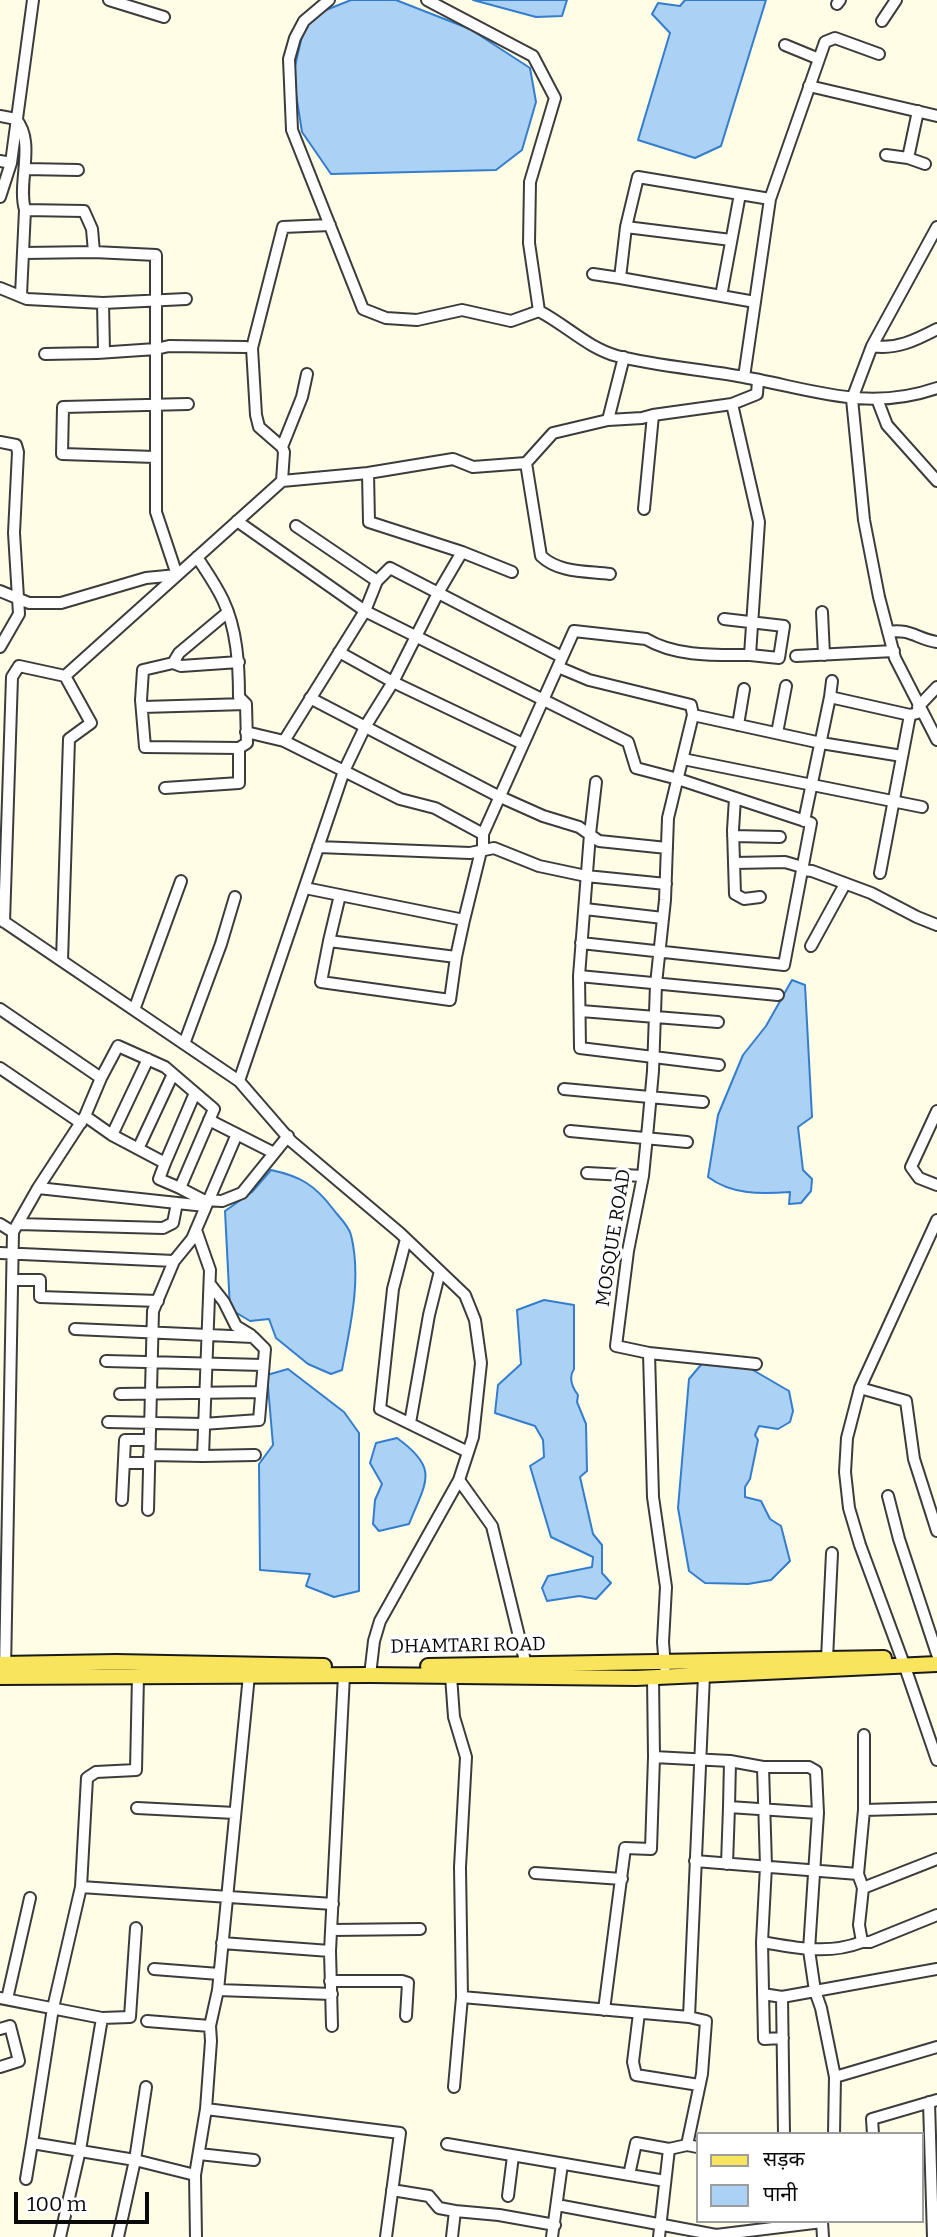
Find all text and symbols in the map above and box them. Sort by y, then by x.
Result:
street label: MOSQUE ROAD [592,1168,636,1308]
street label: DHAMTARI ROAD [390,1633,546,1659]
legend [696,2132,923,2223]
text: सड़क [763,2146,805,2172]
scale bar [18,2178,152,2222]
text: पानी [763,2181,797,2207]
text: 100 m [27,2191,87,2217]

